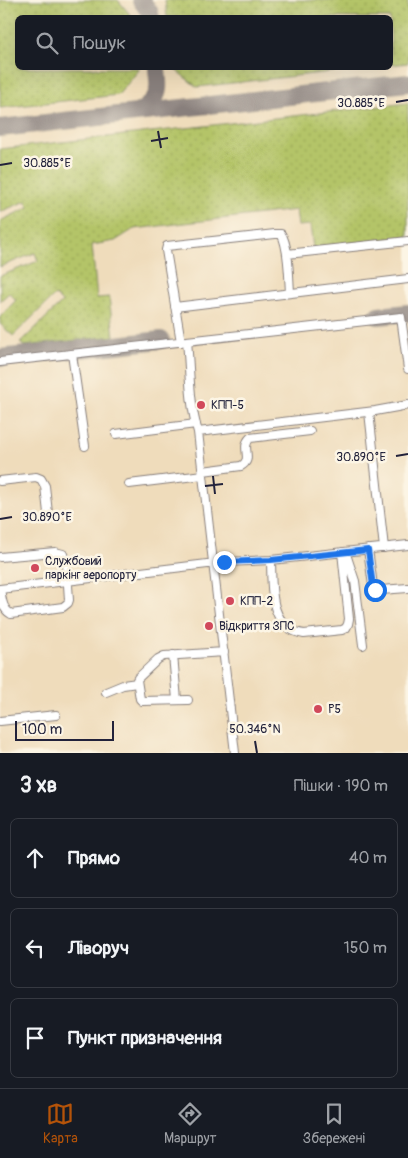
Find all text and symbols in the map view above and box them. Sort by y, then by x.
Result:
search box [15,15,393,70]
icon: search [33,29,61,57]
text: Пошук [73,31,126,55]
text: 30.885°E [337,96,385,111]
text: 30.885°E [23,156,71,171]
place label: КПП-5 [211,398,244,413]
marker: КПП-5 [195,399,207,411]
text: 30.890°E [336,450,386,465]
text: 30.890°E [22,510,72,525]
route end [213,551,236,574]
place label: Службовий паркінг аеропорту [45,554,136,583]
marker: Службовий паркінг аеропорту [29,562,41,574]
route start [364,579,387,602]
place label: КПП-2 [240,594,273,609]
marker: КПП-2 [224,595,236,607]
place label: Відкриття ЗПС [219,619,294,634]
marker: Відкриття ЗПС [203,620,215,632]
place label: P5 [328,702,341,717]
marker: P5 [312,703,324,715]
scale bar [15,718,114,741]
text: 100 m [22,721,62,738]
text: 50.346°N [229,722,281,737]
text: 3 хв [20,772,57,799]
text: Пішки · 190 m [294,776,388,796]
icon: ahead [21,844,49,872]
text: Прямо [68,846,120,870]
text: 40 m [349,848,387,868]
icon: left [21,934,49,962]
text: Ліворуч [68,936,129,960]
text: 150 m [343,938,387,958]
icon: arrive [21,1024,49,1052]
text: Пункт призначення [68,1026,222,1050]
tab: Карта [43,1100,78,1147]
tab: Маршрут [164,1100,217,1147]
tab: Збережені [303,1100,365,1147]

